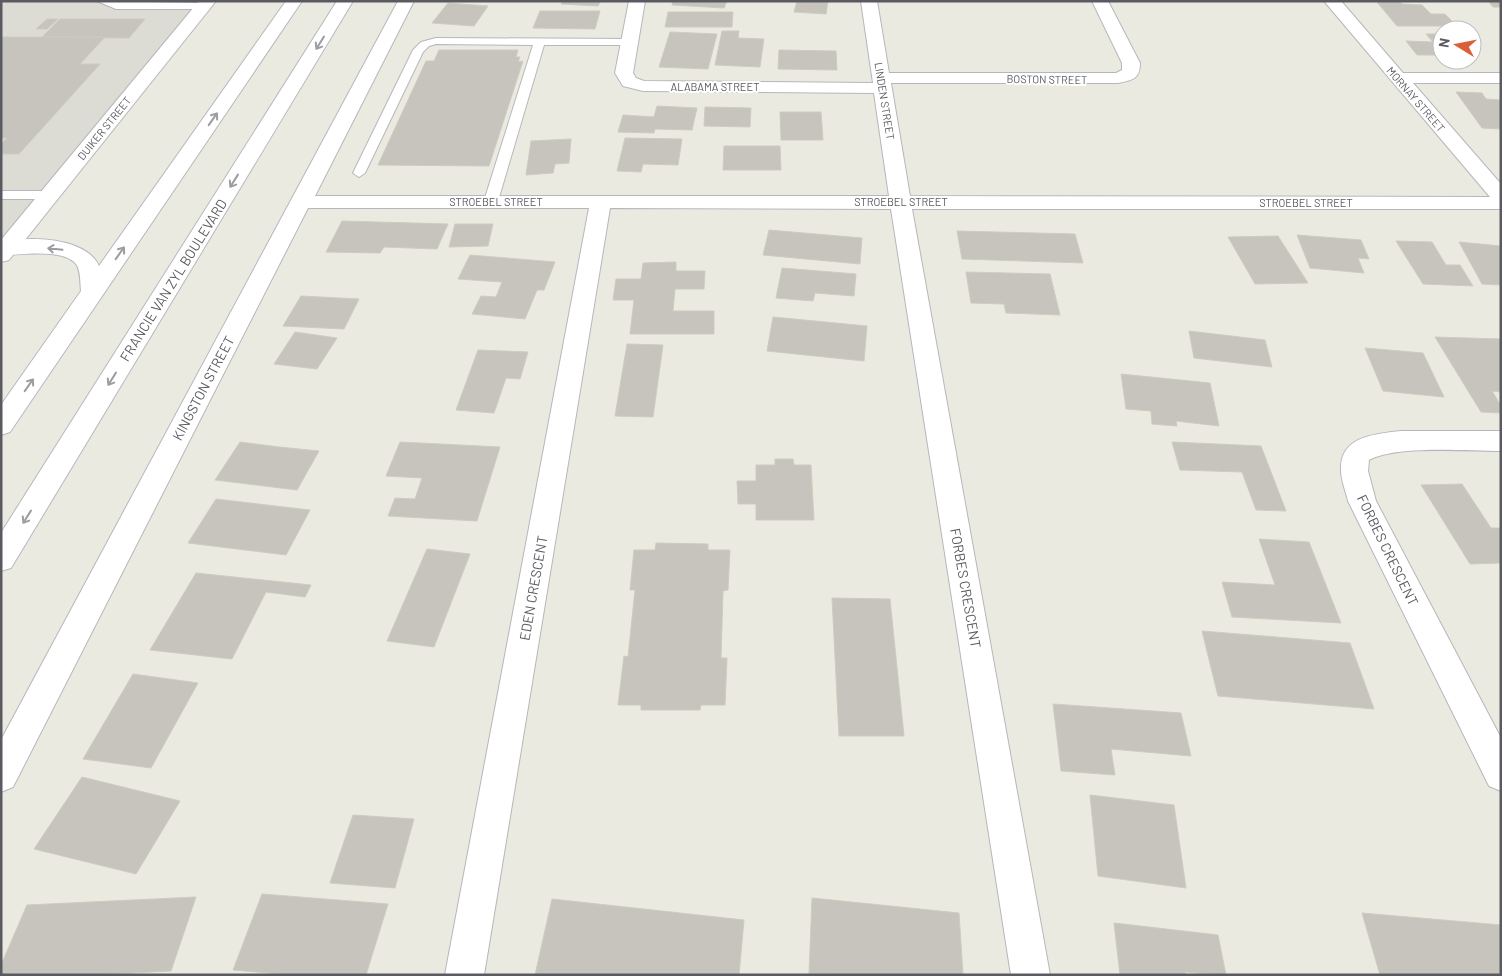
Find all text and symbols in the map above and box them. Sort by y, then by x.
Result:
north arrow [1432,20,1482,70]
one-way arrow [314,35,324,49]
text: N [1435,37,1453,49]
street label: LINDEN STREET [872,61,898,141]
street label: MORNAY STREET [1384,64,1448,134]
street label: BOSTON STREET [1006,72,1088,86]
street label: ALABAMA STREET [671,80,759,93]
street label: DUIKER STREET [74,94,134,162]
one-way arrow [208,112,218,126]
one-way arrow [229,173,239,187]
street label: STROEBEL STREET [449,195,543,208]
street label: STROEBEL STREET [854,195,948,208]
street label: FRANCIE VAN ZYL BOULEVARD [116,196,230,364]
street label: STROEBEL STREET [1259,196,1353,209]
one-way arrow [47,244,63,254]
one-way arrow [116,246,126,260]
street label: KINGSTON STREET [168,333,238,443]
one-way arrow [107,371,117,385]
one-way arrow [24,378,34,392]
street label: FORBES CRESCENT [1354,492,1422,608]
one-way arrow [22,510,32,524]
street label: FORBES CRESCENT [947,527,985,649]
street label: EDEN CRESCENT [515,534,551,642]

